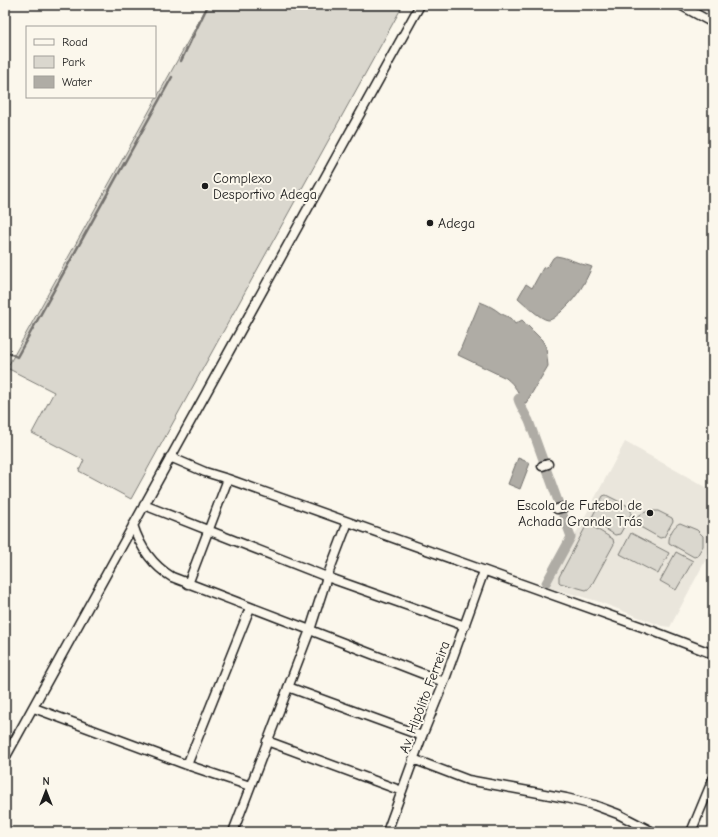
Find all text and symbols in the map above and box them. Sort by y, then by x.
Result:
legend [26,26,156,98]
text: Road [62,35,88,49]
text: Park [62,55,85,69]
text: Water [62,75,92,89]
place label: Complexo Desportivo Adega [213,170,317,203]
marker: Complexo Desportivo Adega [200,181,210,191]
place label: Adega [438,215,475,232]
marker: Adega [425,218,435,228]
place label: Escola de Futebol de Achada Grande Trás [517,497,642,530]
marker: Escola de Futebol de Achada Grande Trás [645,508,655,518]
street label: Av. Hipólito Ferreira [395,639,454,756]
north arrow [26,771,66,811]
text: N [42,775,50,788]

